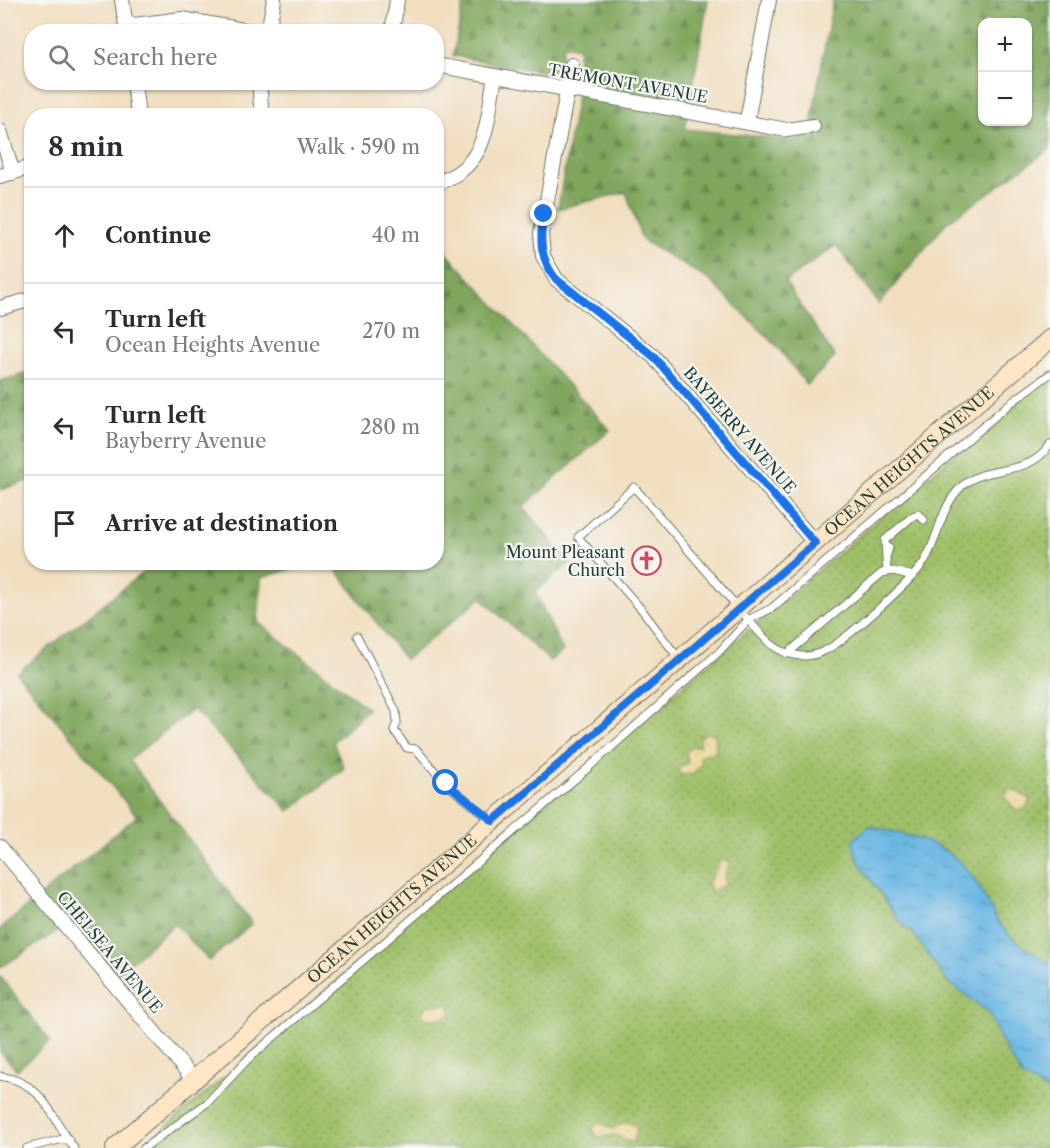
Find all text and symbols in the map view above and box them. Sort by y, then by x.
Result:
map controls [978,18,1032,126]
button: + [978,18,1032,72]
search box [24,24,444,90]
icon: search [45,41,78,74]
text: Search here [93,44,218,71]
street label: TREMONT AVENUE [547,59,709,107]
button: − [978,72,1032,126]
text: 8 min [48,131,124,163]
text: Walk · 590 m [297,135,420,159]
route end [530,200,556,226]
icon: ahead [48,219,81,252]
text: Continue [105,222,211,249]
text: 40 m [372,223,420,247]
text: Turn left [105,306,206,333]
icon: left [48,315,81,348]
text: 270 m [362,319,420,343]
text: Ocean Heights Avenue [105,333,320,357]
street label: BAYBERRY AVENUE [679,362,801,498]
street label: OCEAN HEIGHTS AVENUE [820,382,998,540]
text: Turn left [105,402,206,429]
icon: left [48,411,81,444]
text: 280 m [360,415,420,439]
text: Bayberry Avenue [105,429,266,453]
icon: arrive [48,507,81,540]
text: Arrive at destination [105,510,338,537]
place label: Mount Pleasant Church [506,542,625,580]
church icon: Mount Pleasant Church [630,545,662,577]
route start [432,769,458,795]
street label: OCEAN HEIGHTS AVENUE [303,830,481,987]
street label: CHELSEA AVENUE [53,887,167,1017]

